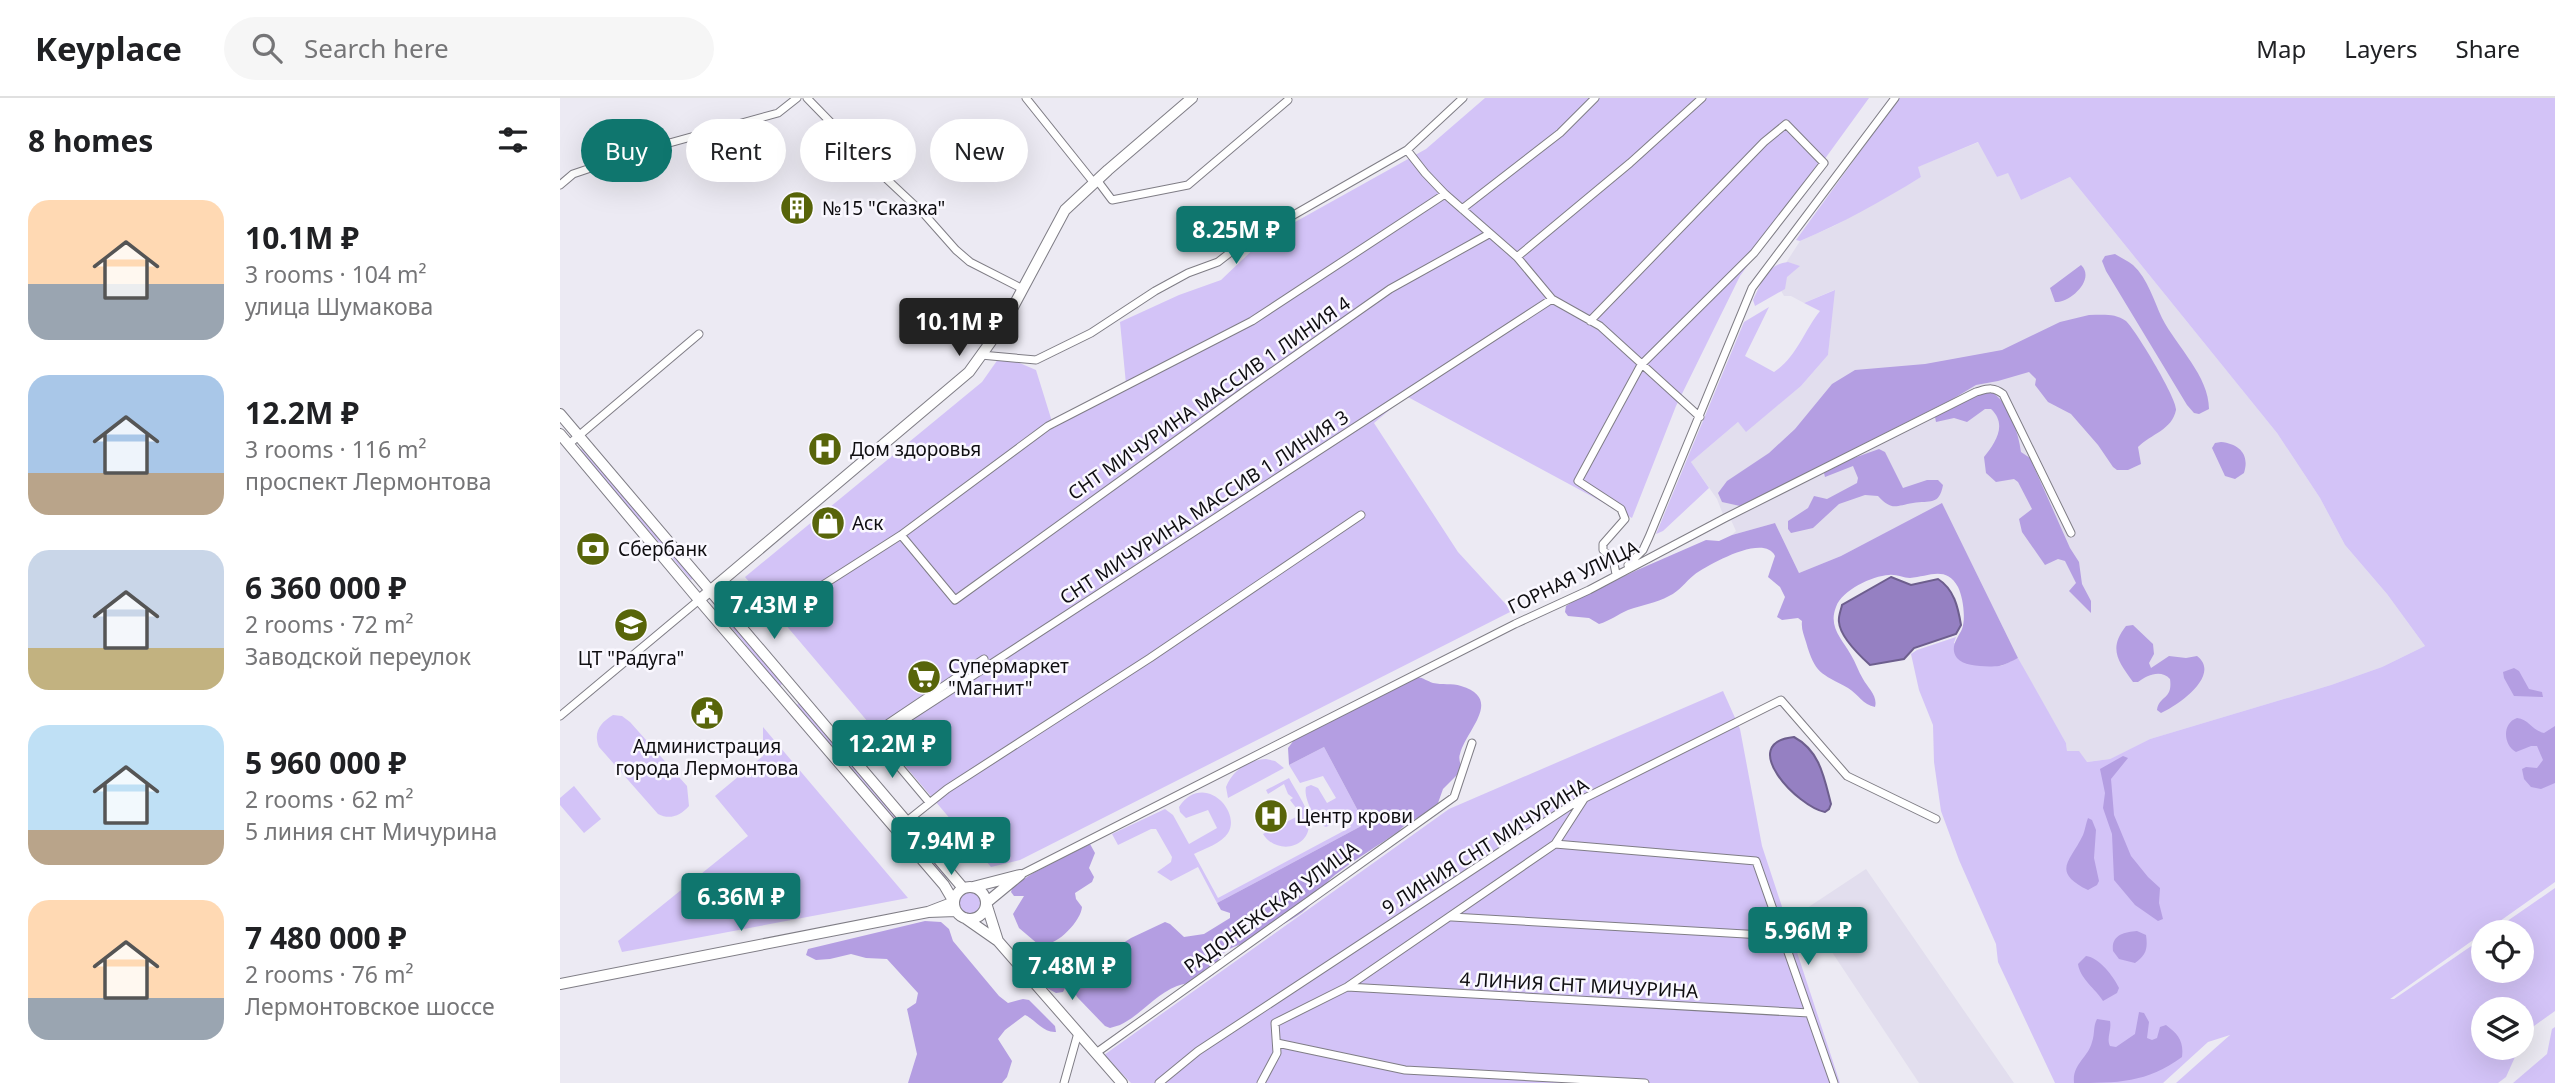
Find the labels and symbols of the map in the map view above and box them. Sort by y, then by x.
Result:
building icon: №15 "Сказка" [778,189,816,227]
place label: №15 "Сказка" [822,195,945,221]
pin: 8.25M ₽ [1171,206,1301,266]
street label: СНТ МИЧУРИНА МАССИВ 1 ЛИНИЯ 4 [1063,290,1356,506]
pin: 10.1M ₽ [894,299,1024,358]
street label: СНТ МИЧУРИНА МАССИВ 1 ЛИНИЯ 3 [1055,404,1353,610]
hospital icon: Дом здоровья [806,430,844,468]
place label: Дом здоровья [850,436,981,462]
shop icon: Аск [809,504,847,542]
place label: Аск [852,510,883,536]
bank icon: Сбербанк [574,530,612,568]
street label: ГОРНАЯ УЛИЦА [1503,534,1643,620]
place label: Сбербанк [618,536,707,562]
pin: 7.43M ₽ [709,582,839,641]
school or university icon: ЦТ "Радуга" [612,606,650,644]
place label: ЦТ "Радуга" [578,645,684,671]
place label: Супермаркет "Магнит" [948,653,1069,701]
supermarket icon: Супермаркет "Магнит" [905,658,943,696]
public building icon: Администрация города Лермонтова [688,694,726,732]
pin: 12.2M ₽ [827,720,957,780]
place label: Администрация города Лермонтова [615,733,799,781]
street label: 9 ЛИНИЯ СНТ МИЧУРИНА [1377,771,1594,920]
hospital icon: Центр крови [1252,797,1290,835]
place label: Центр крови [1296,803,1413,829]
pin: 7.94M ₽ [886,818,1016,877]
street label: РАДОНЕЖСКАЯ УЛИЦА [1179,834,1364,979]
pin: 6.36M ₽ [676,874,806,933]
pin: 5.96M ₽ [1743,908,1873,967]
pin: 7.48M ₽ [1007,942,1137,1002]
street label: 4 ЛИНИЯ СНТ МИЧУРИНА [1459,966,1700,1004]

